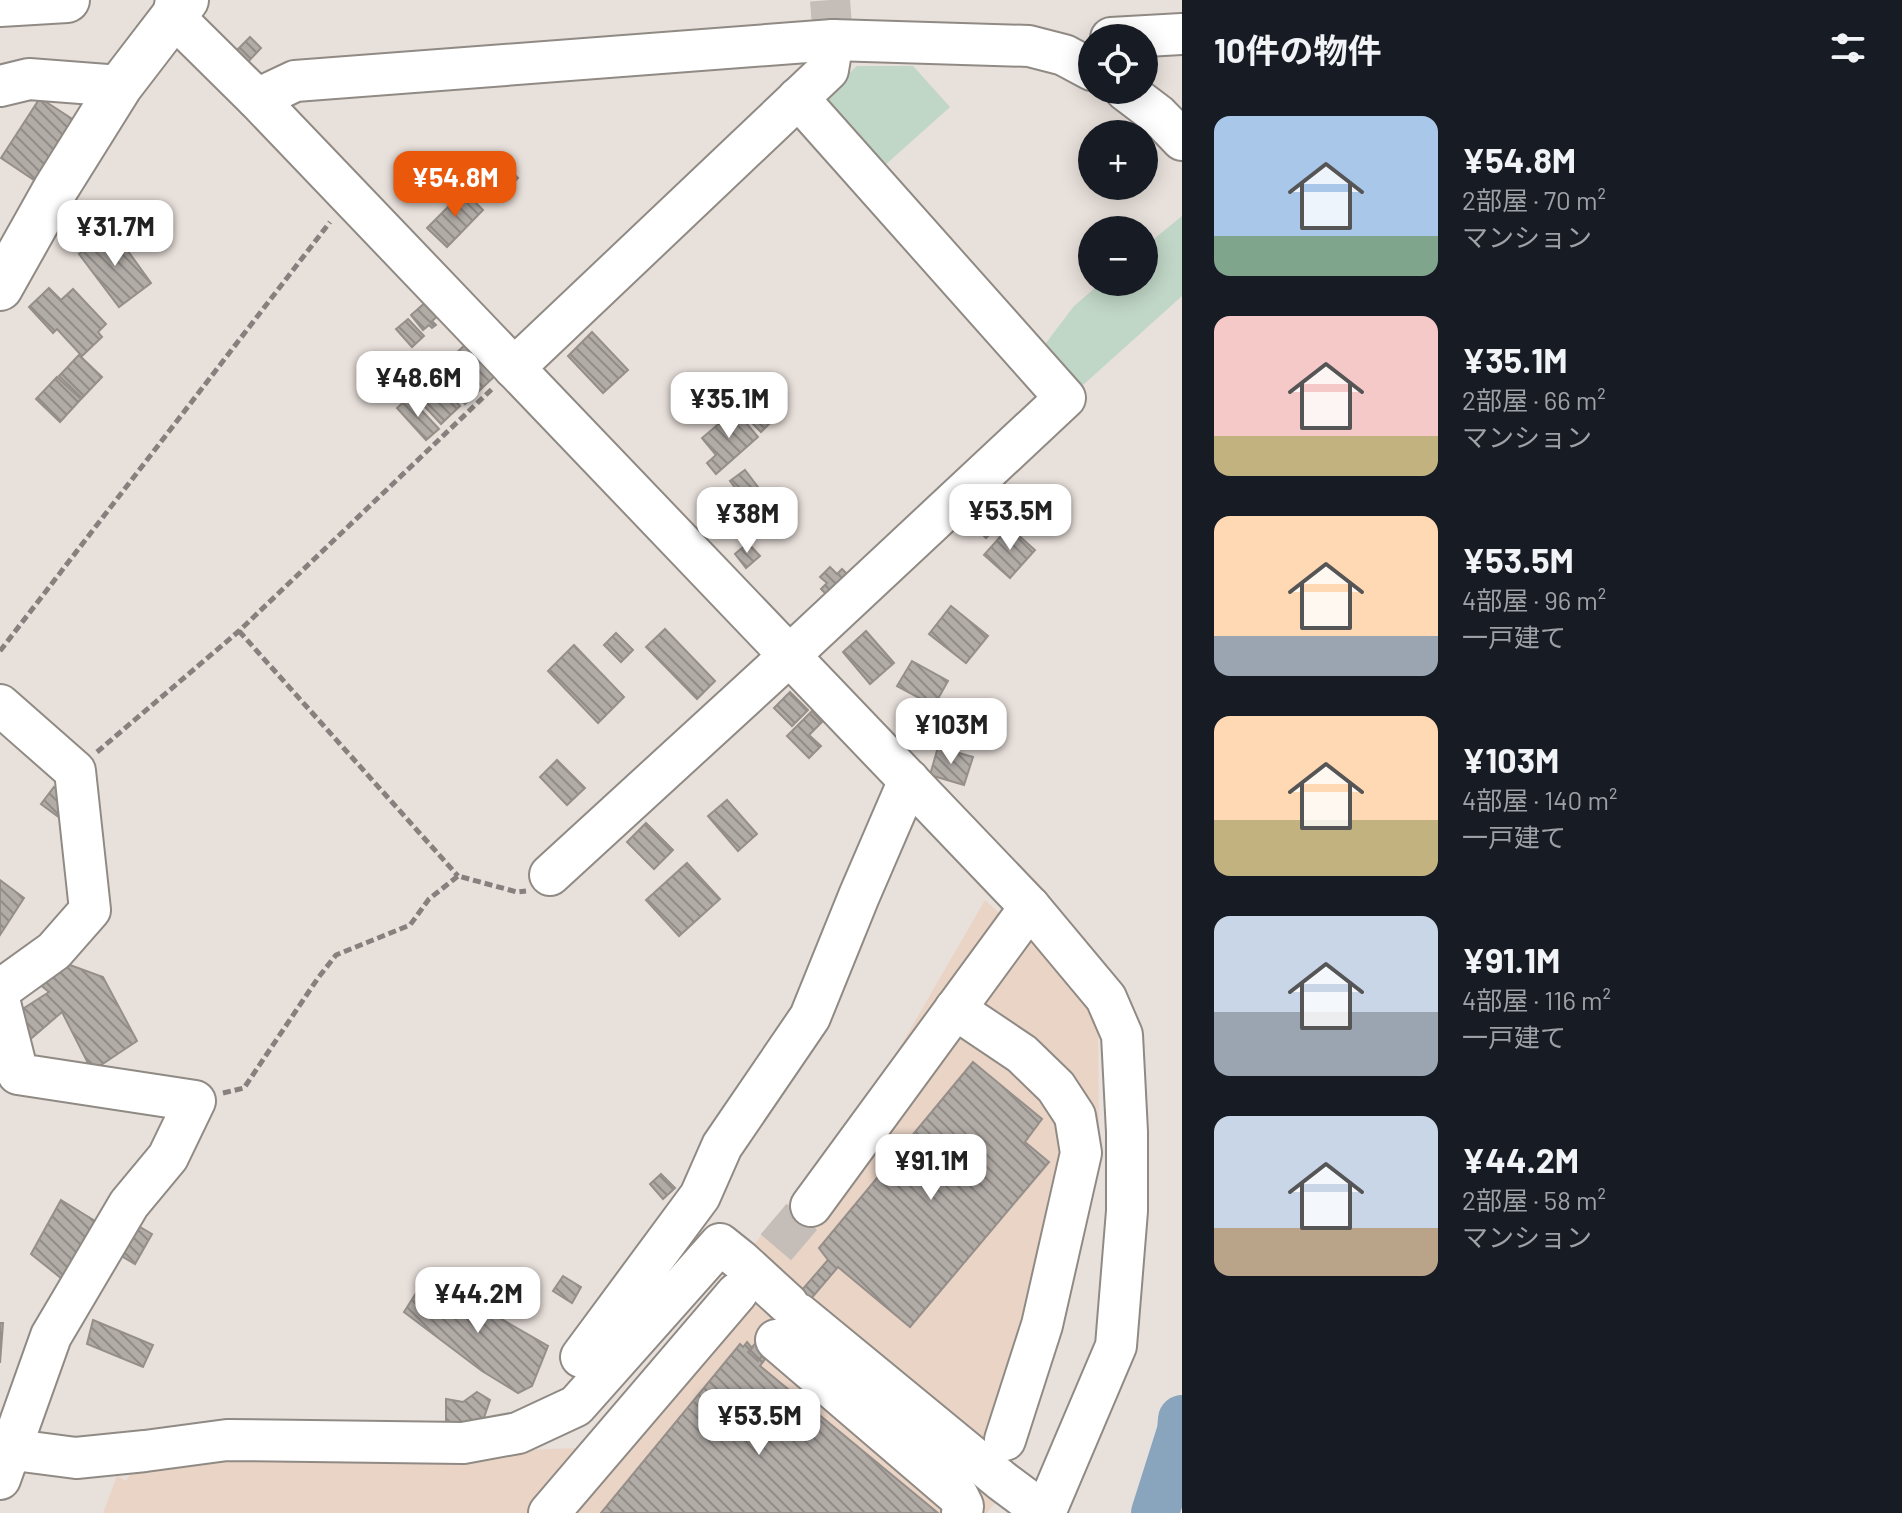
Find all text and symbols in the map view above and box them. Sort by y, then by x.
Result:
map controls [1078,24,1158,296]
button: locate [1078,24,1158,104]
icon: filters [1826,26,1870,70]
text: 10件の物件 [1214,29,1381,70]
button: + [1078,120,1158,200]
text: ¥54.8M [1462,139,1576,180]
icon: home [1278,148,1374,244]
pin: ¥54.8M [390,151,520,219]
text: ¥54.8M [411,161,499,192]
text: 2部屋 · 70 m² [1462,184,1606,215]
pin: ¥31.7M [50,200,180,268]
text: ¥31.7M [75,210,155,241]
button: − [1078,216,1158,296]
text: マンション [1462,221,1592,252]
text: ¥35.1M [1462,339,1568,380]
icon: home [1278,348,1374,444]
pin: ¥48.6M [353,351,483,419]
text: ¥48.6M [374,361,462,392]
pin: ¥35.1M [664,372,794,440]
text: ¥35.1M [689,382,769,413]
text: 2部屋 · 66 m² [1462,384,1606,415]
text: マンション [1462,421,1592,452]
pin: ¥53.5M [945,484,1075,552]
pin: ¥38M [700,487,794,555]
text: ¥53.5M [967,494,1053,525]
text: ¥38M [715,497,779,528]
text: ¥53.5M [1462,539,1574,580]
icon: home [1278,548,1374,644]
text: 4部屋 · 96 m² [1462,584,1606,615]
text: 一戸建て [1462,621,1566,652]
pin: ¥103M [895,698,1007,766]
text: ¥103M [914,708,988,739]
text: ¥103M [1462,739,1559,780]
icon: home [1278,748,1374,844]
text: 4部屋 · 140 m² [1462,784,1617,815]
text: 一戸建て [1462,821,1566,852]
text: ¥91.1M [1462,939,1560,980]
icon: home [1278,948,1374,1044]
text: 4部屋 · 116 m² [1462,984,1611,1015]
text: 一戸建て [1462,1021,1566,1052]
pin: ¥91.1M [866,1134,996,1202]
text: ¥44.2M [1462,1139,1579,1180]
text: ¥91.1M [893,1144,969,1175]
icon: home [1278,1148,1374,1244]
text: 2部屋 · 58 m² [1462,1184,1606,1215]
text: マンション [1462,1221,1592,1252]
pin: ¥44.2M [413,1267,543,1335]
text: ¥44.2M [433,1277,523,1308]
pin: ¥53.5M [694,1389,824,1457]
text: ¥53.5M [716,1399,802,1430]

